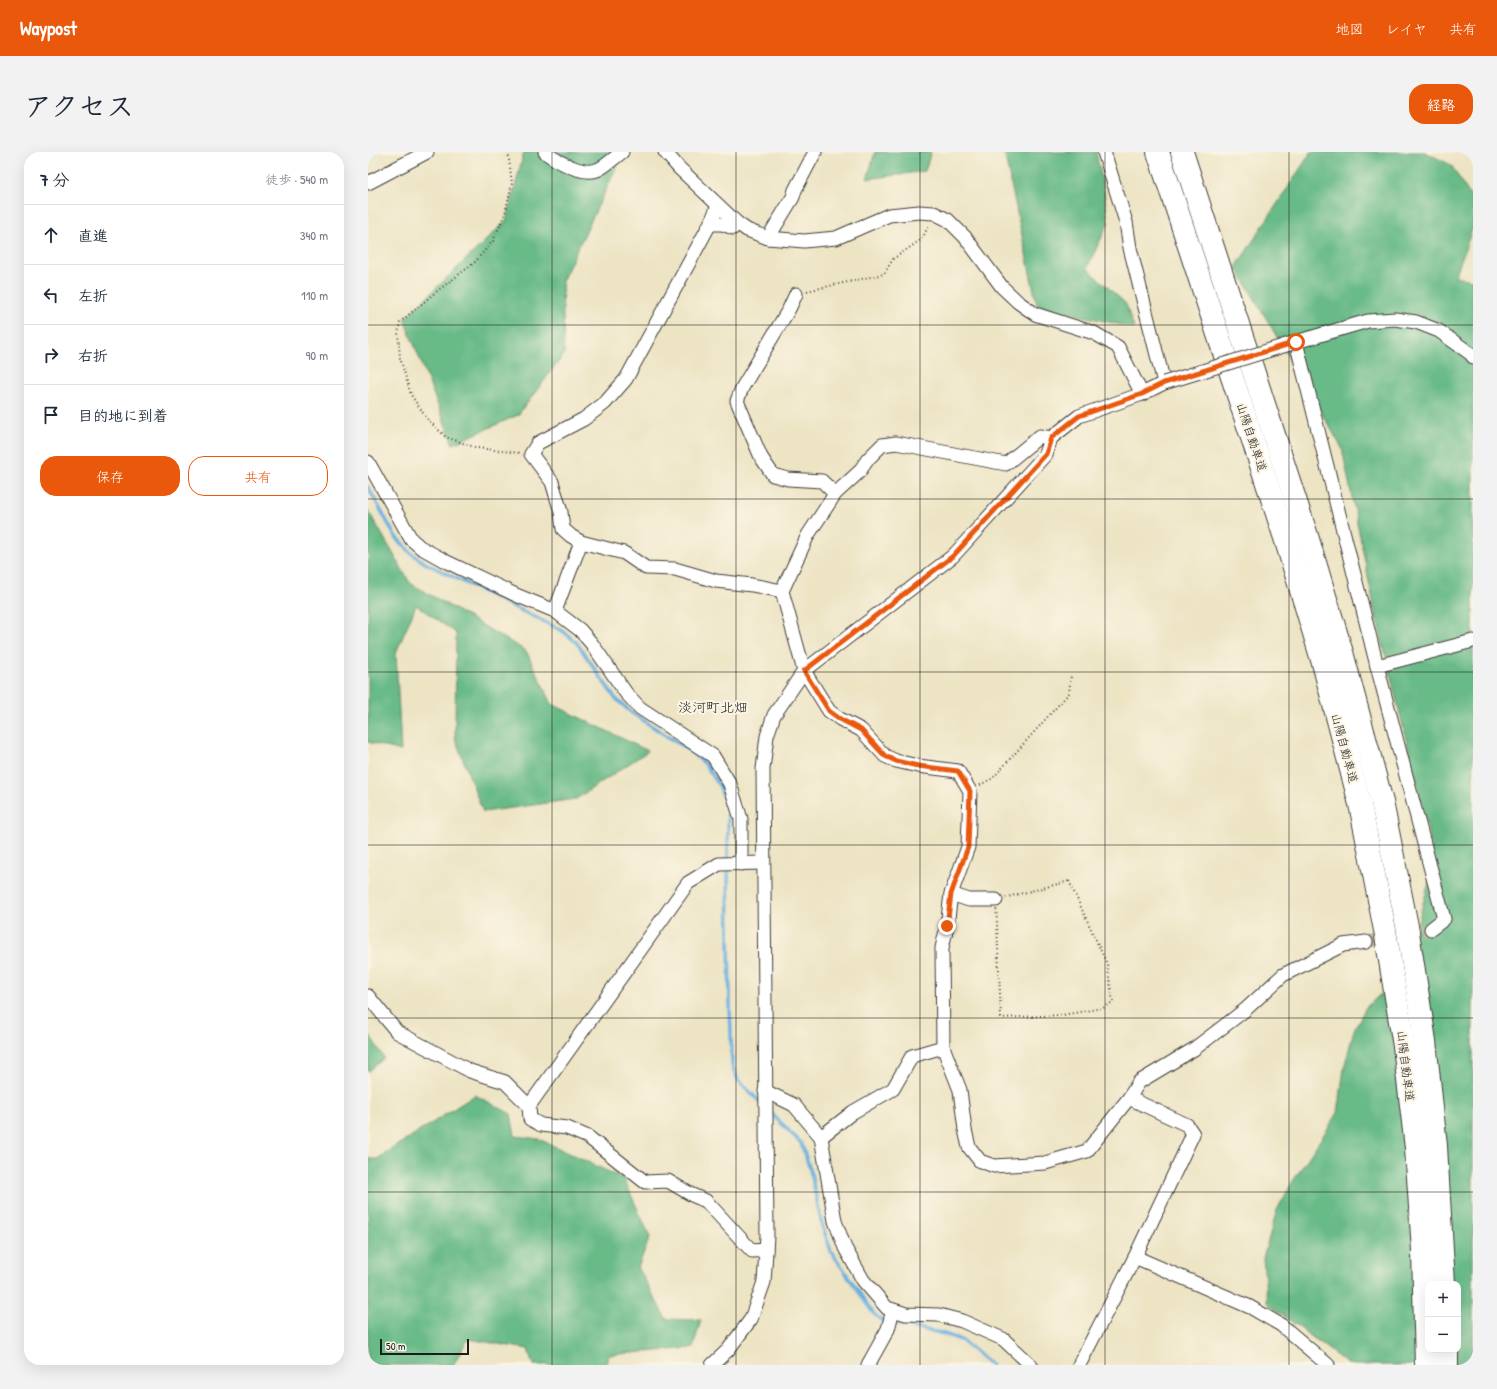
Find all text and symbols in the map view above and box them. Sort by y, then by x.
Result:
text: Waypost [20,15,77,41]
text: 地図 [1336,19,1364,38]
text: レイヤ [1386,19,1427,38]
text: 共有 [1449,19,1477,38]
button: 経路 [1409,84,1473,124]
text: アクセス [24,87,134,125]
text: 7 分 [40,168,69,191]
text: 徒歩 · 540 m [265,170,328,188]
icon: ahead [40,224,62,246]
text: 直進 [78,225,108,246]
text: 340 m [300,226,328,244]
icon: left [40,284,62,306]
text: 左折 [78,285,108,306]
text: 110 m [301,286,328,304]
route start [1287,333,1305,351]
icon: right [40,344,62,366]
text: 右折 [78,345,108,366]
text: 90 m [306,346,328,364]
street label: 山陽自動車道 [1233,400,1271,474]
icon: arrive [40,404,62,426]
text: 目的地に到着 [78,405,168,426]
button: 保存 [40,456,180,496]
button: 共有 [188,456,328,496]
district label: 淡河町北畑 [678,697,748,716]
street label: 山陽自動車道 [1327,711,1363,785]
route end [938,917,956,935]
street label: 山陽自動車道 [1393,1029,1419,1103]
map controls [1425,1281,1461,1353]
button: + [1425,1281,1461,1317]
button: − [1425,1317,1461,1353]
scale bar [380,1337,469,1356]
text: 50 m [386,1339,406,1353]

